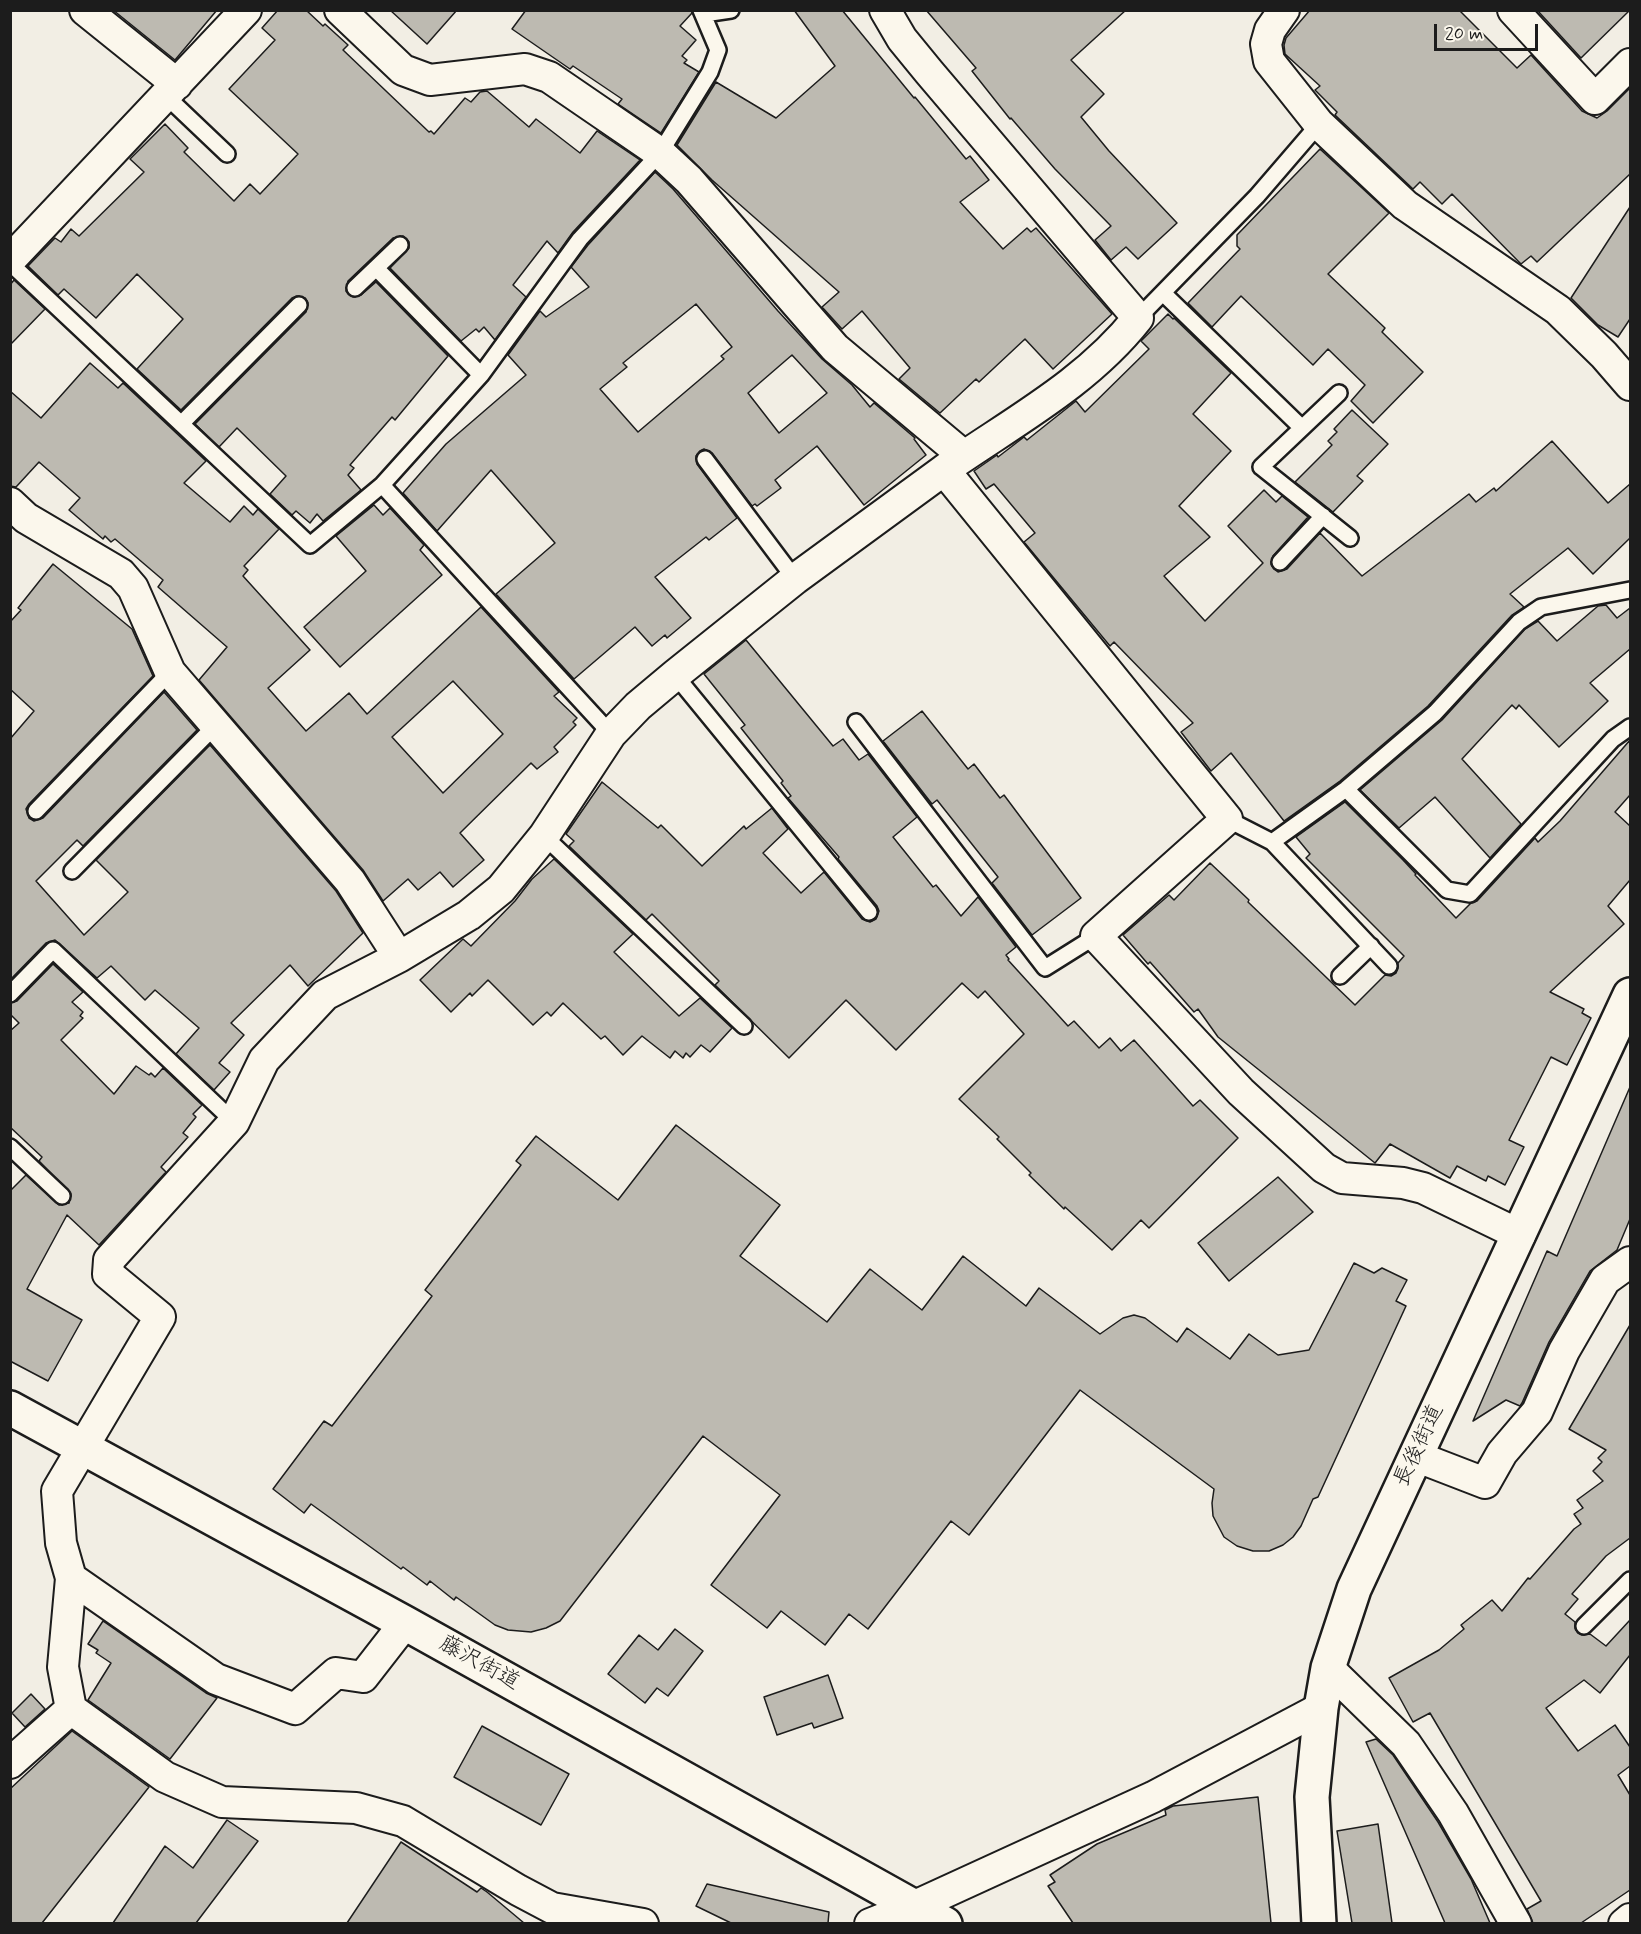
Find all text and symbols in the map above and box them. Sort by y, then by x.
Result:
scale bar [1437,12,1540,50]
text: 20 m [1445,22,1483,46]
street label: 長後街道 [1389,1401,1451,1491]
street label: 藤沢街道 [434,1631,524,1697]

